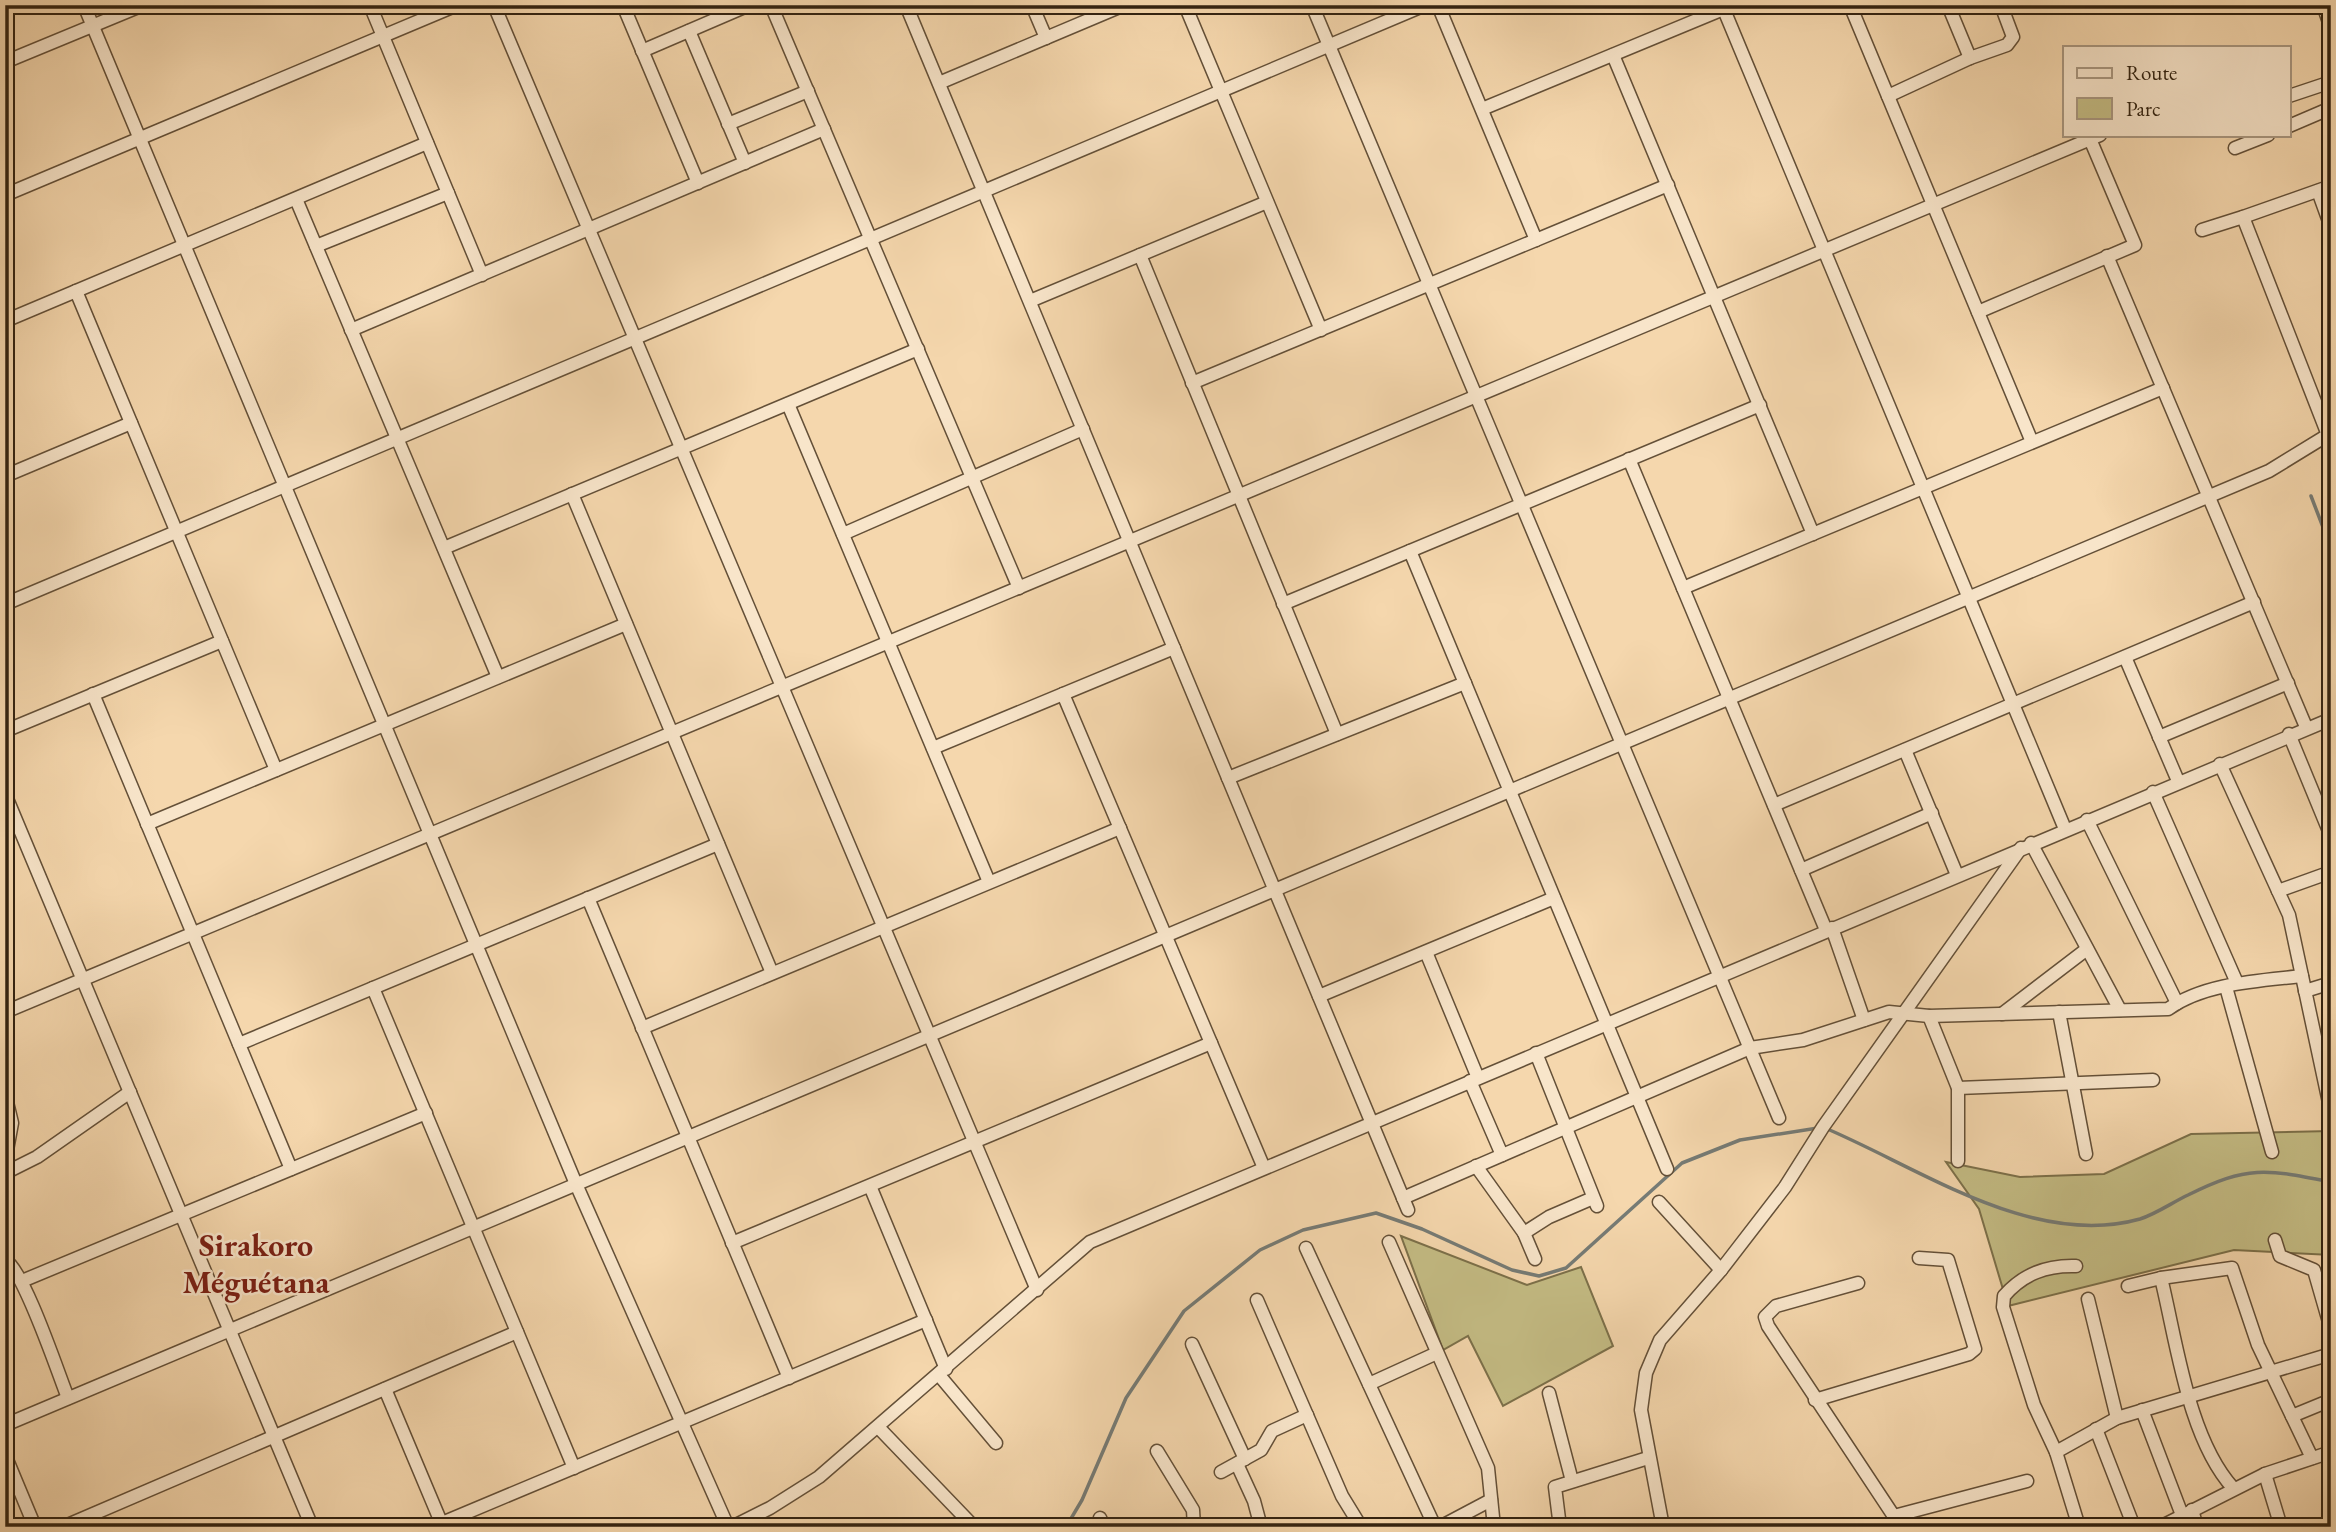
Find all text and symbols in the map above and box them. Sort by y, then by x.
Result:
legend [2063,46,2290,136]
text: Route [2126,59,2177,86]
text: Parc [2126,95,2160,122]
district label: Sirakoro Méguétana [182,1224,331,1303]

